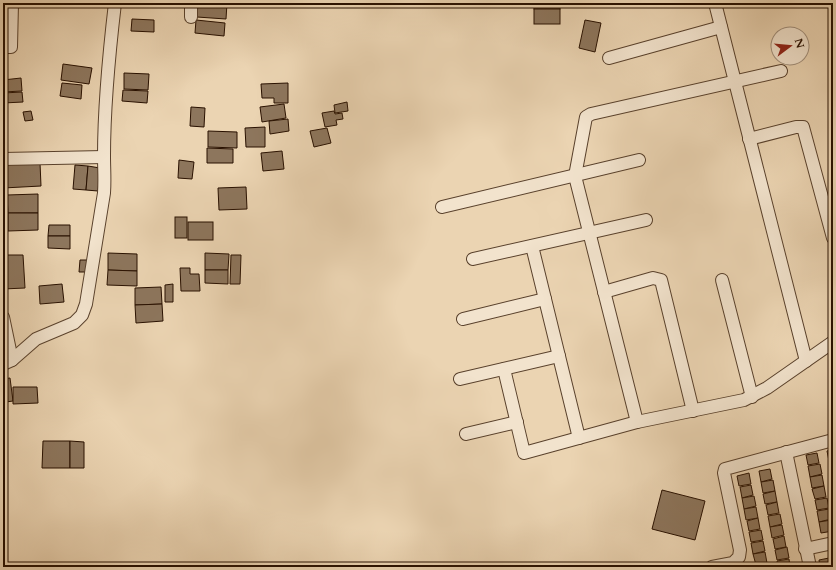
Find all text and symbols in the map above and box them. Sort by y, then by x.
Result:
north arrow [770,26,810,66]
text: N [791,37,808,50]

